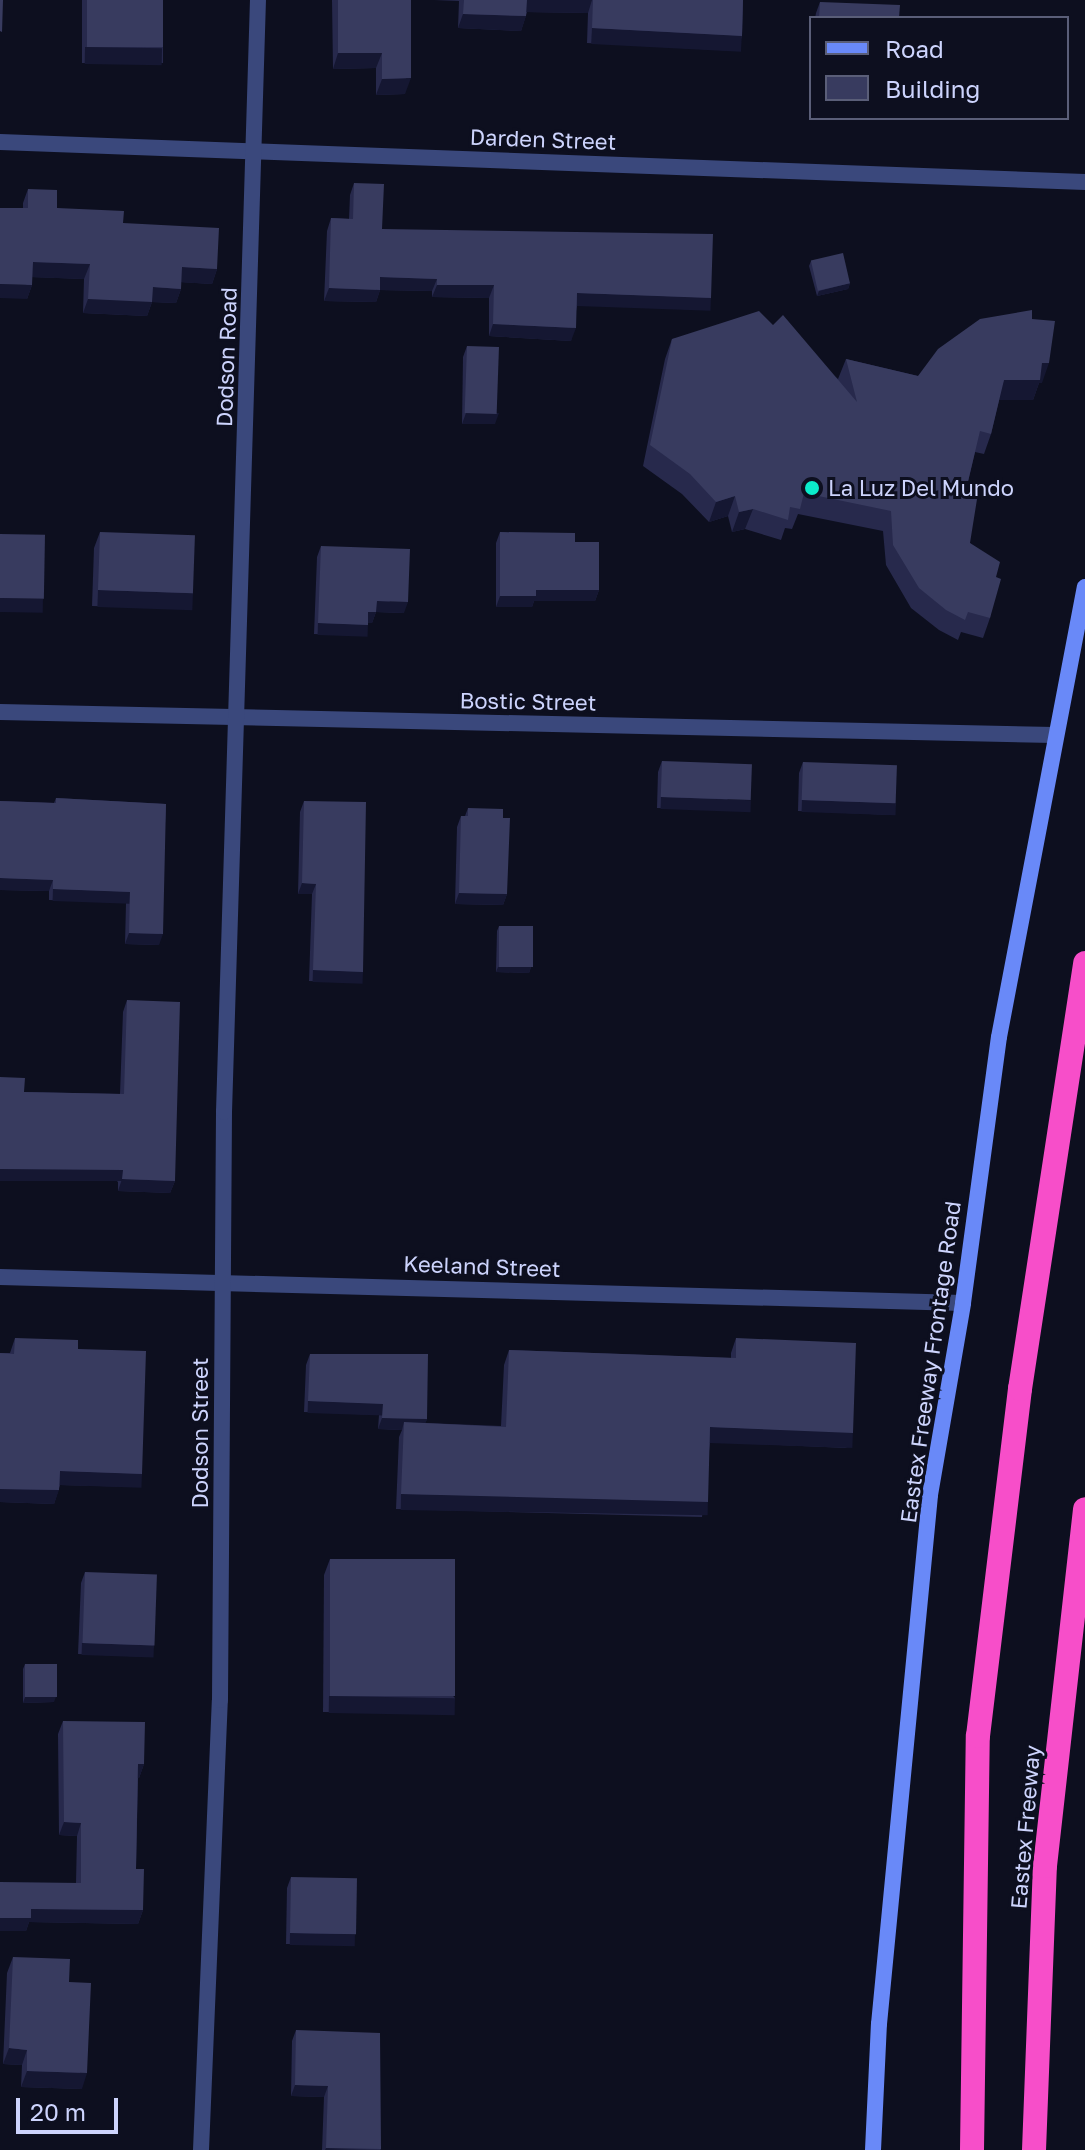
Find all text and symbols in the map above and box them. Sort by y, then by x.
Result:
legend [809,16,1069,120]
text: Road [885,34,944,63]
text: Building [885,74,980,103]
street label: Darden Street [469,123,617,155]
street label: Dodson Road [210,287,242,427]
place label: La Luz Del Mundo [828,475,1014,501]
marker: La Luz Del Mundo [803,479,821,497]
street label: Bostic Street [459,687,597,715]
street label: Eastex Freeway Frontage Road [894,1199,966,1525]
street label: Keeland Street [403,1250,561,1282]
street label: Dodson Street [187,1357,213,1509]
street label: Eastex Freeway [1005,1744,1045,1910]
scale bar [20,2082,122,2132]
text: 20 m [30,2097,86,2126]

